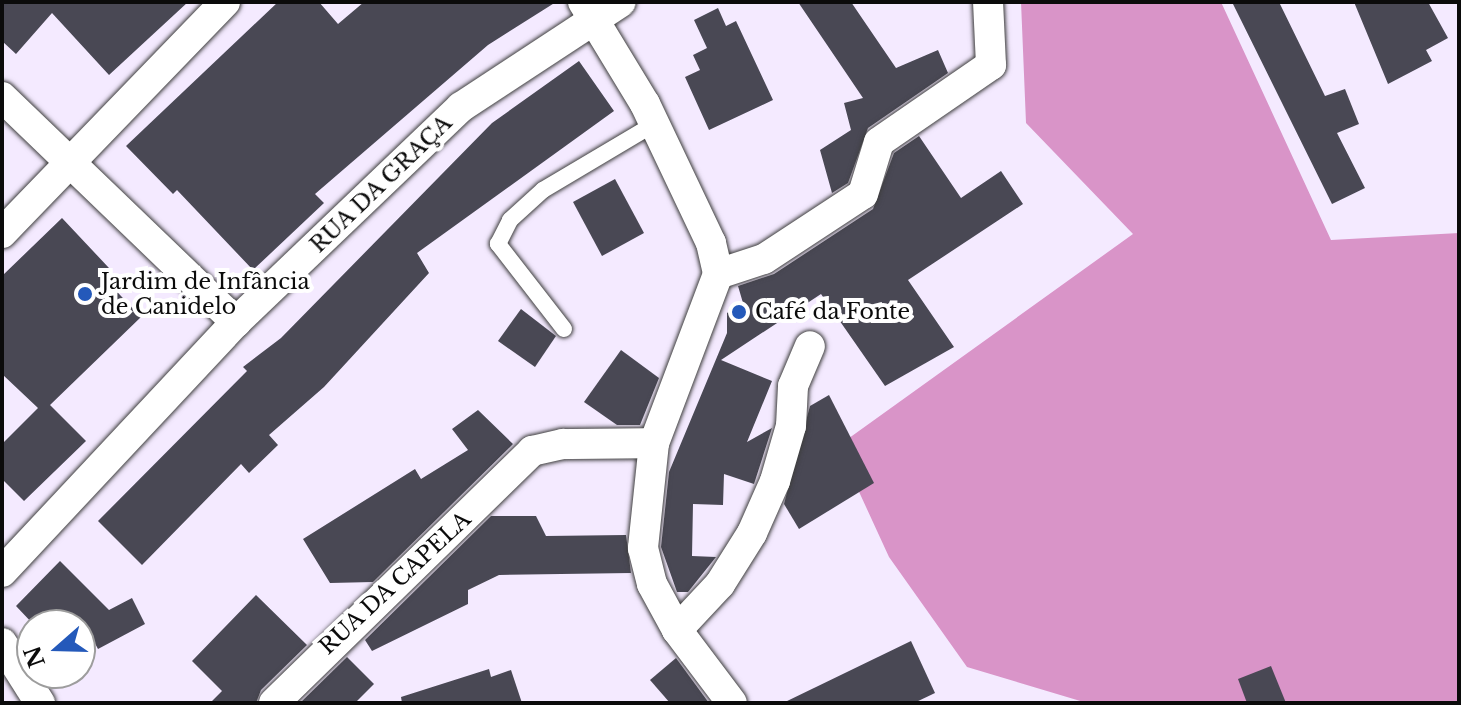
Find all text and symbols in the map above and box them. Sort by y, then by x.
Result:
street label: RUA DA GRAÇA [304,109,458,259]
place label: Jardim de Infância de Canidelo [101,268,310,320]
marker: Jardim de Infância de Canidelo [76,285,94,303]
place label: Café da Fonte [755,299,910,325]
marker: Café da Fonte [730,303,748,321]
street label: RUA DA CAPELA [313,505,477,661]
north arrow [16,609,96,689]
text: N [19,642,51,671]

